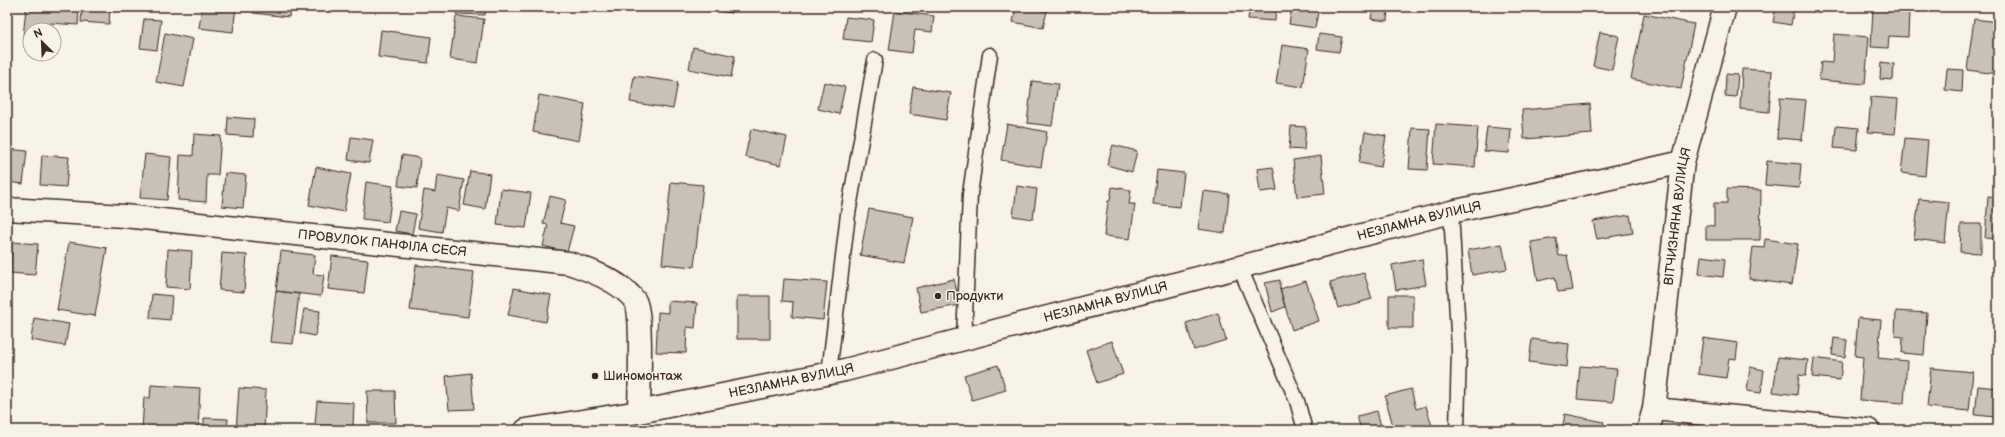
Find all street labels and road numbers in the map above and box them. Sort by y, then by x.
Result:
street label: ВІТЧИЗНЯНА ВУЛИЦЯ [1661,145,1695,286]
street label: НЕЗЛАМНА ВУЛИЦЯ [1355,198,1483,244]
street label: ПРОВУЛОК ПАНФІЛА СЕСЯ [297,226,467,260]
street label: НЕЗЛАМНА ВУЛИЦЯ [1042,278,1169,326]
street label: НЕЗЛАМНА ВУЛИЦЯ [727,360,856,402]

